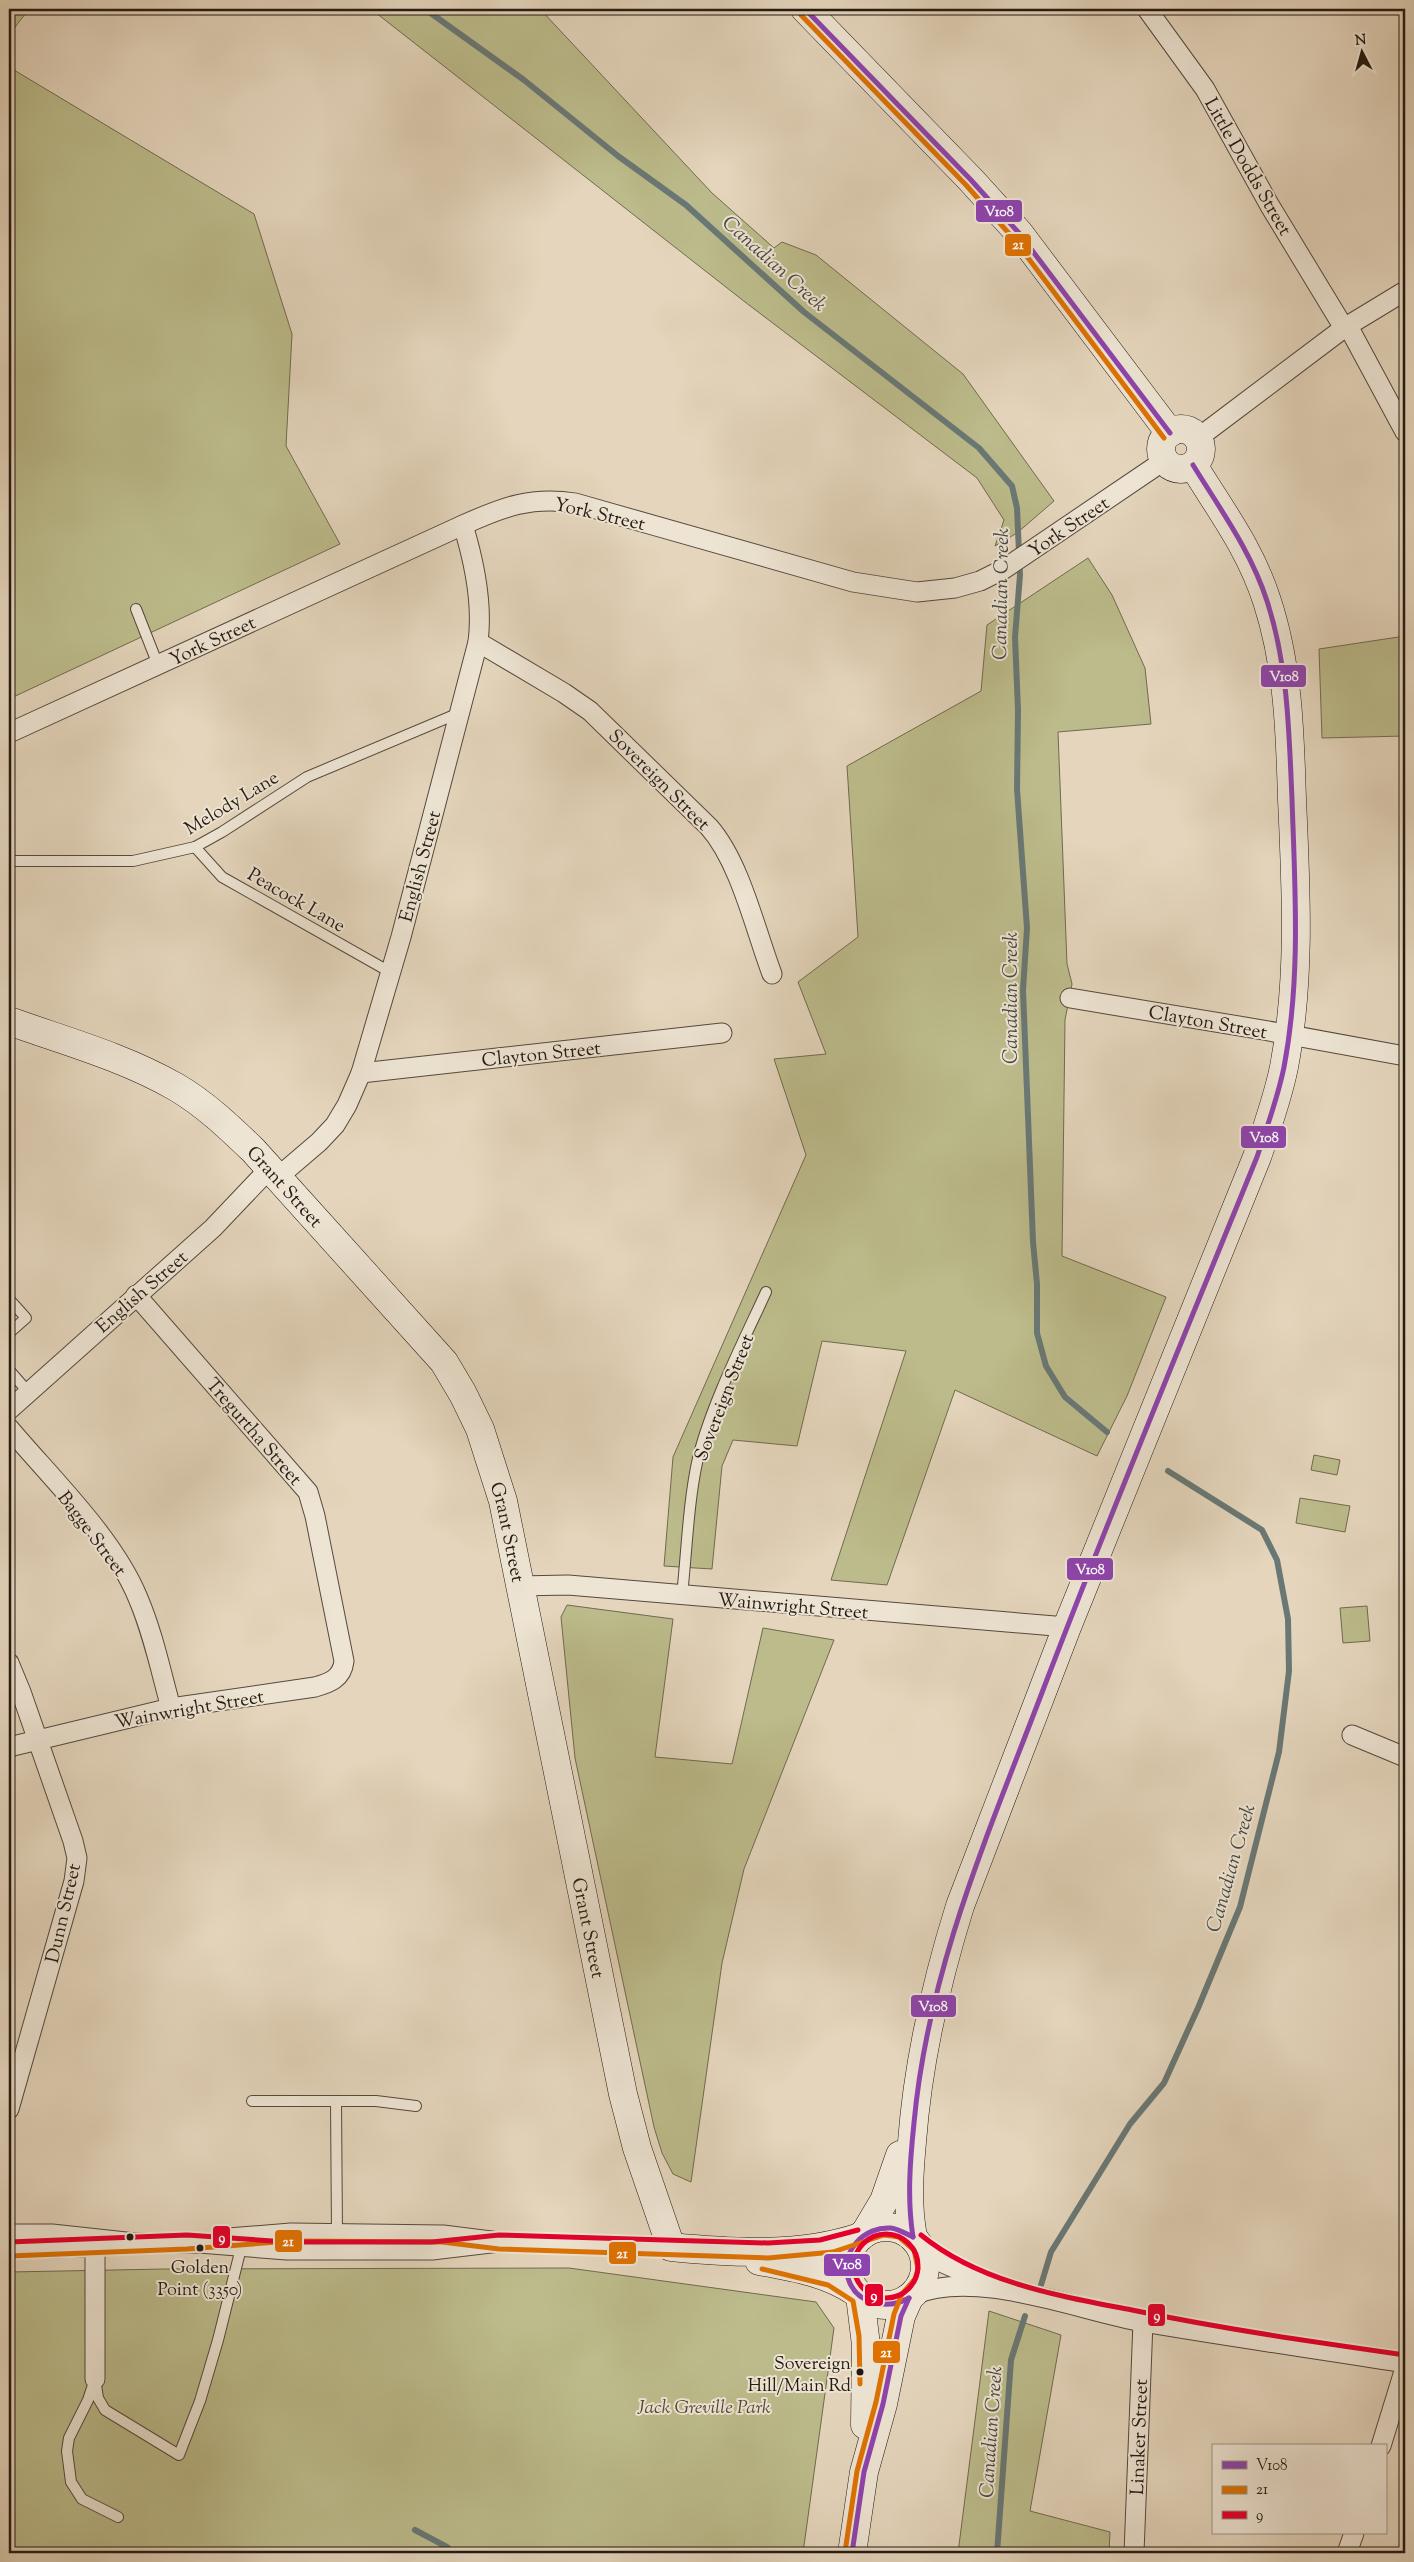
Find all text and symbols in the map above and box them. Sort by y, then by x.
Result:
north arrow [1336,28,1386,78]
text: N [1354,31,1367,52]
street label: Little Dodds Street [1196,93,1298,242]
line badge: V108 [975,199,1023,223]
text: V108 [984,203,1014,223]
water label: Canadian Creek [715,210,832,320]
line badge: 21 [1004,233,1032,257]
text: 21 [1012,236,1024,256]
street label: York Street [1023,491,1116,565]
street label: York Street [551,492,648,539]
water label: Canadian Creek [987,528,1018,660]
street label: York Street [165,610,261,674]
line badge: V108 [1260,664,1307,688]
text: V108 [1269,668,1299,688]
street label: Sovereign Street [601,724,716,838]
street label: Melody Lane [180,765,285,843]
street label: English Street [394,808,449,925]
street label: Peacock Lane [242,862,350,940]
water label: Canadian Creek [998,932,1027,1064]
street label: Clayton Street [1146,1000,1269,1047]
street label: Clayton Street [480,1036,603,1075]
line badge: V108 [1240,1125,1287,1149]
text: V108 [1249,1129,1279,1149]
street label: Grant Street [239,1141,328,1235]
street label: English Street [91,1245,195,1341]
street label: Sovereign Street [689,1330,762,1465]
street label: Tregurtha Street [199,1373,308,1493]
street label: Grant Street [482,1479,530,1585]
street label: Bagge Street [50,1486,132,1583]
line badge: V108 [1066,1557,1114,1581]
text: V108 [1075,1561,1105,1581]
street label: Wainwright Street [716,1587,870,1628]
street label: Wainwright Street [113,1684,267,1737]
water label: Canadian Creek [1200,1801,1265,1936]
street label: Dunn Street [40,1861,89,1966]
street label: Grant Street [564,1875,610,1981]
line badge: V108 [910,1994,957,2018]
text: V108 [918,1998,948,2018]
line badge: 9 [212,2225,231,2249]
text: 9 [219,2229,226,2249]
line badge: 21 [274,2229,303,2253]
unlabelled marker [125,2232,135,2242]
text: 21 [282,2233,294,2253]
line badge: 21 [608,2241,637,2265]
marker: Golden Point (3350) [195,2243,205,2253]
text: 21 [616,2245,628,2265]
line badge: V108 [823,2253,871,2277]
place label: Golden Point (3350) [158,2256,242,2304]
text: V108 [832,2256,862,2276]
line badge: 9 [864,2283,884,2307]
text: 9 [871,2287,878,2307]
line badge: 9 [1147,2303,1166,2327]
text: 9 [1154,2307,1161,2327]
line badge: 21 [872,2340,901,2364]
text: 21 [880,2344,892,2364]
place label: Sovereign Hill/Main Rd [748,2352,851,2400]
water label: Canadian Creek [973,2365,1012,2499]
marker: Sovereign Hill/Main Rd [855,2367,865,2377]
street label: Linaker Street [1125,2378,1156,2495]
park label: Jack Greville Park [636,2395,771,2422]
legend [1212,2444,1386,2534]
text: V108 [1256,2456,1288,2477]
text: 21 [1256,2480,1268,2501]
text: 9 [1256,2506,1263,2527]

